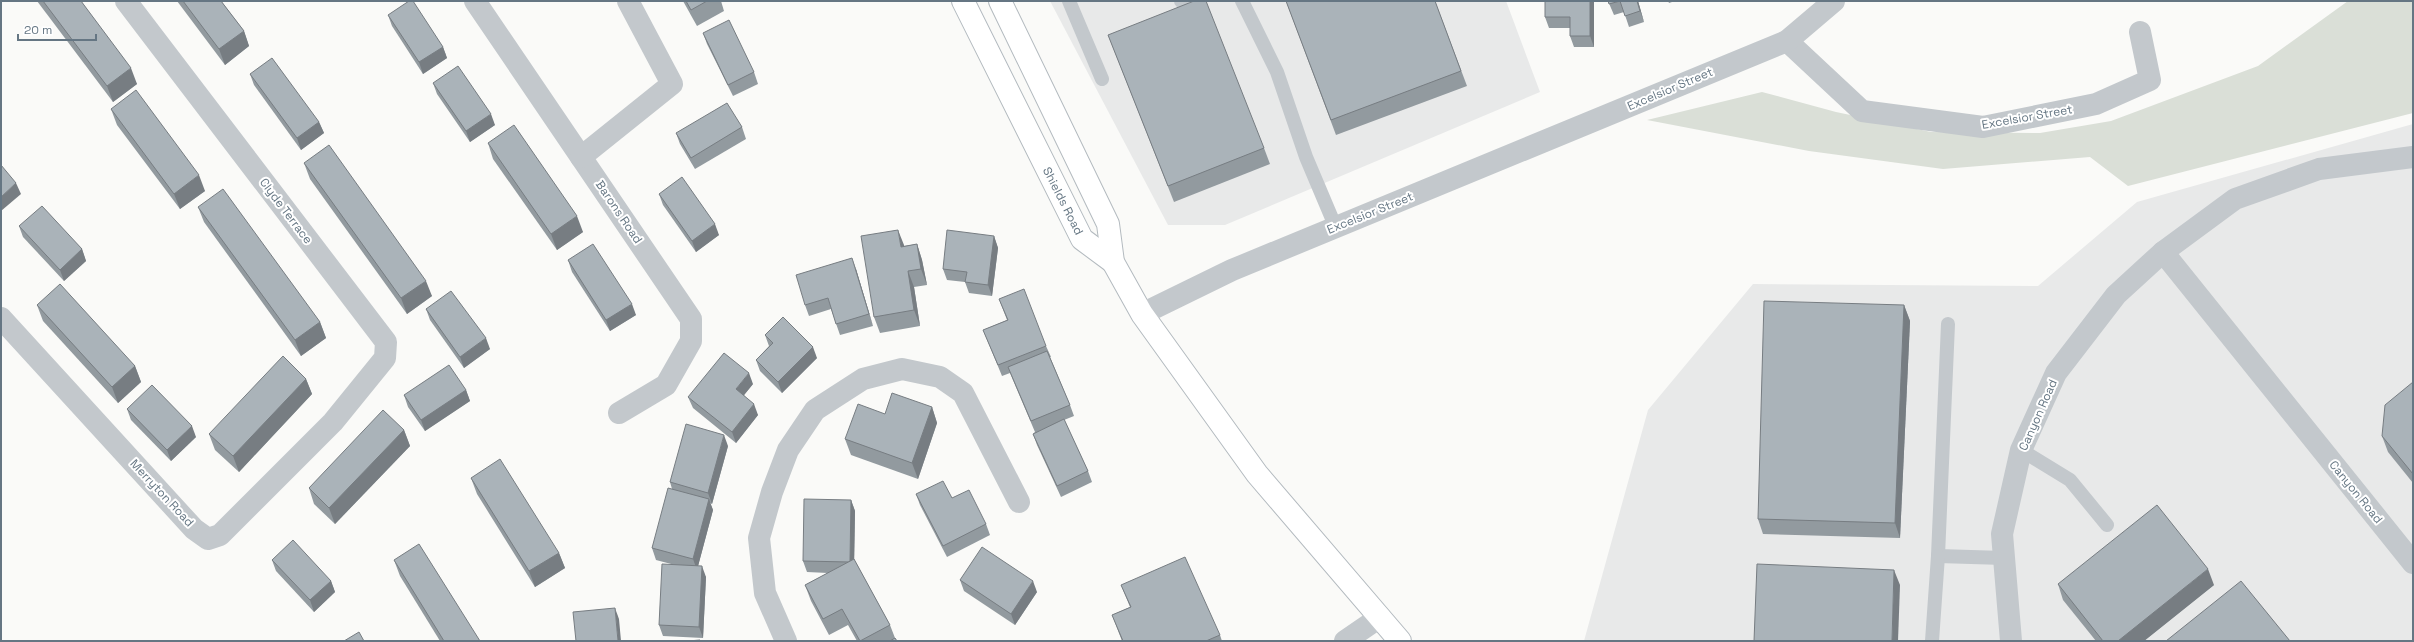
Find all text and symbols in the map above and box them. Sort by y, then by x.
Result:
scale bar [18,16,96,42]
text: 20 m [24,22,52,38]
street label: Excelsior Street [1625,64,1715,114]
street label: Excelsior Street [1980,101,2074,133]
street label: Shields Road [1039,164,1087,238]
street label: Clyde Terrace [256,175,316,247]
street label: Barons Road [592,177,646,247]
street label: Excelsior Street [1325,188,1415,238]
street label: Canyon Road [2015,377,2061,453]
street label: Merryton Road [127,456,197,530]
street label: Canyon Road [2326,457,2386,527]

